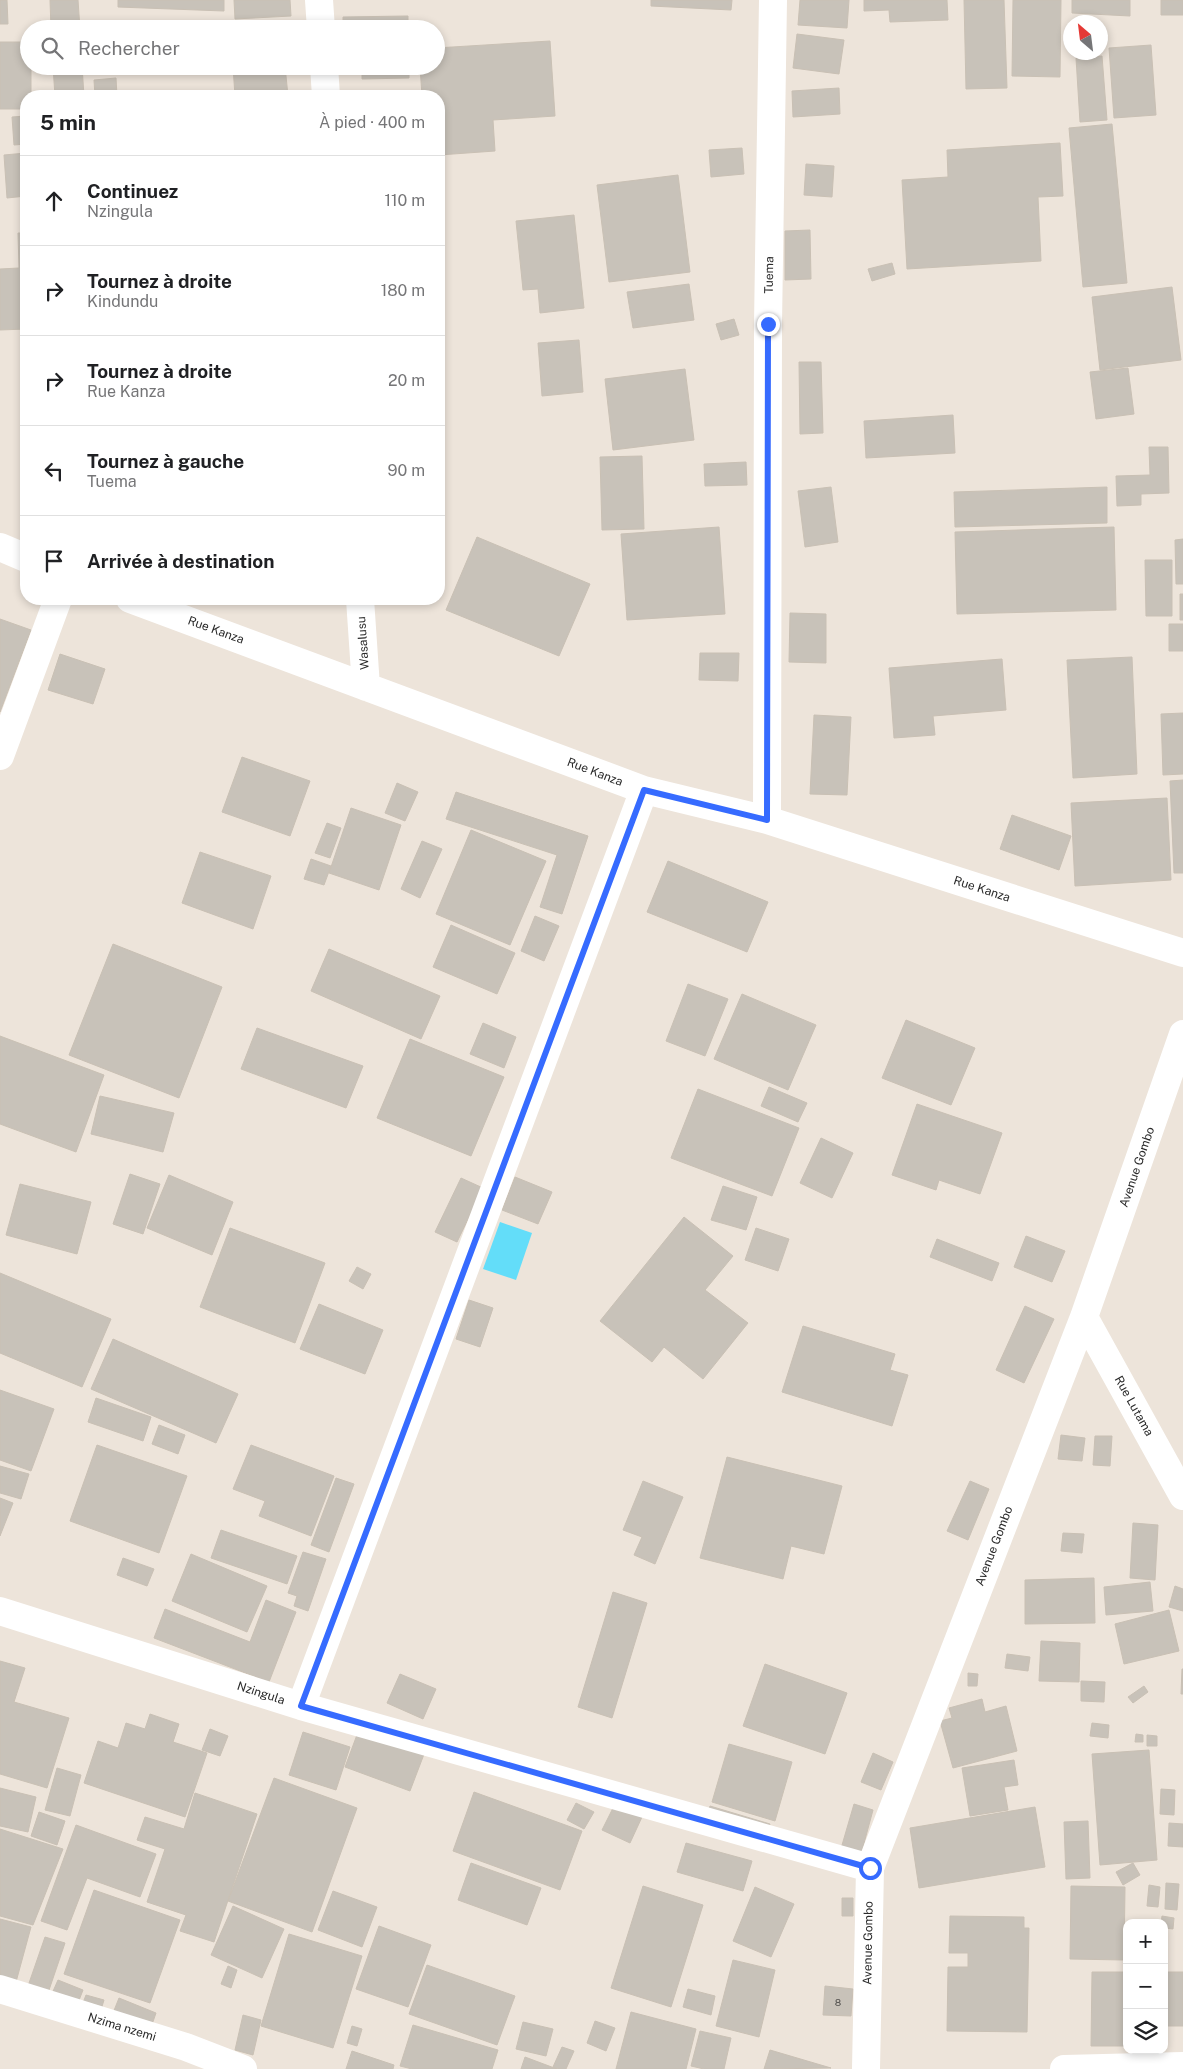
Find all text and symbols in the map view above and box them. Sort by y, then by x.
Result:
north arrow [1063,15,1108,60]
search box [20,20,445,75]
icon: search [38,34,66,62]
text: Rechercher [78,37,180,59]
text: 5 min [40,110,96,135]
text: À pied · 400 m [319,113,425,132]
text: Continuez [87,180,178,202]
icon: ahead [40,187,68,215]
text: 110 m [384,191,425,210]
text: Nzingula [87,202,153,221]
street label: Tuema [762,256,776,294]
text: Tournez à droite [87,270,232,292]
icon: right [40,277,68,305]
text: 180 m [381,281,425,300]
text: Kindundu [87,292,158,311]
route end [757,313,780,336]
text: Tournez à droite [87,360,232,382]
icon: right [40,367,68,395]
text: 20 m [388,371,425,390]
text: Rue Kanza [87,382,165,401]
text: Tournez à gauche [87,450,244,472]
icon: left [40,457,68,485]
text: 90 m [388,461,425,480]
text: Tuema [87,472,137,491]
icon: arrive [40,547,68,575]
text: Arrivée à destination [87,550,275,572]
street label: Rue Kanza [186,613,246,647]
street label: Wasalusu [354,616,372,670]
street label: Rue Kanza [565,755,625,789]
street label: Rue Kanza [952,873,1012,905]
street label: Avenue Gombo [1117,1125,1157,1209]
street label: Rue Lutama [1112,1373,1156,1439]
street label: Avenue Gombo [972,1504,1016,1588]
street label: Nzingula [235,1679,287,1707]
route start [859,1857,882,1880]
street label: Avenue Gombo [860,1901,876,1985]
map controls [1123,1919,1168,2054]
button: + [1123,1919,1168,1964]
button: − [1123,1964,1168,2009]
house number: 8 [835,1996,841,2008]
button: layers [1123,2009,1168,2054]
street label: Nzima nzemi [86,2010,158,2044]

